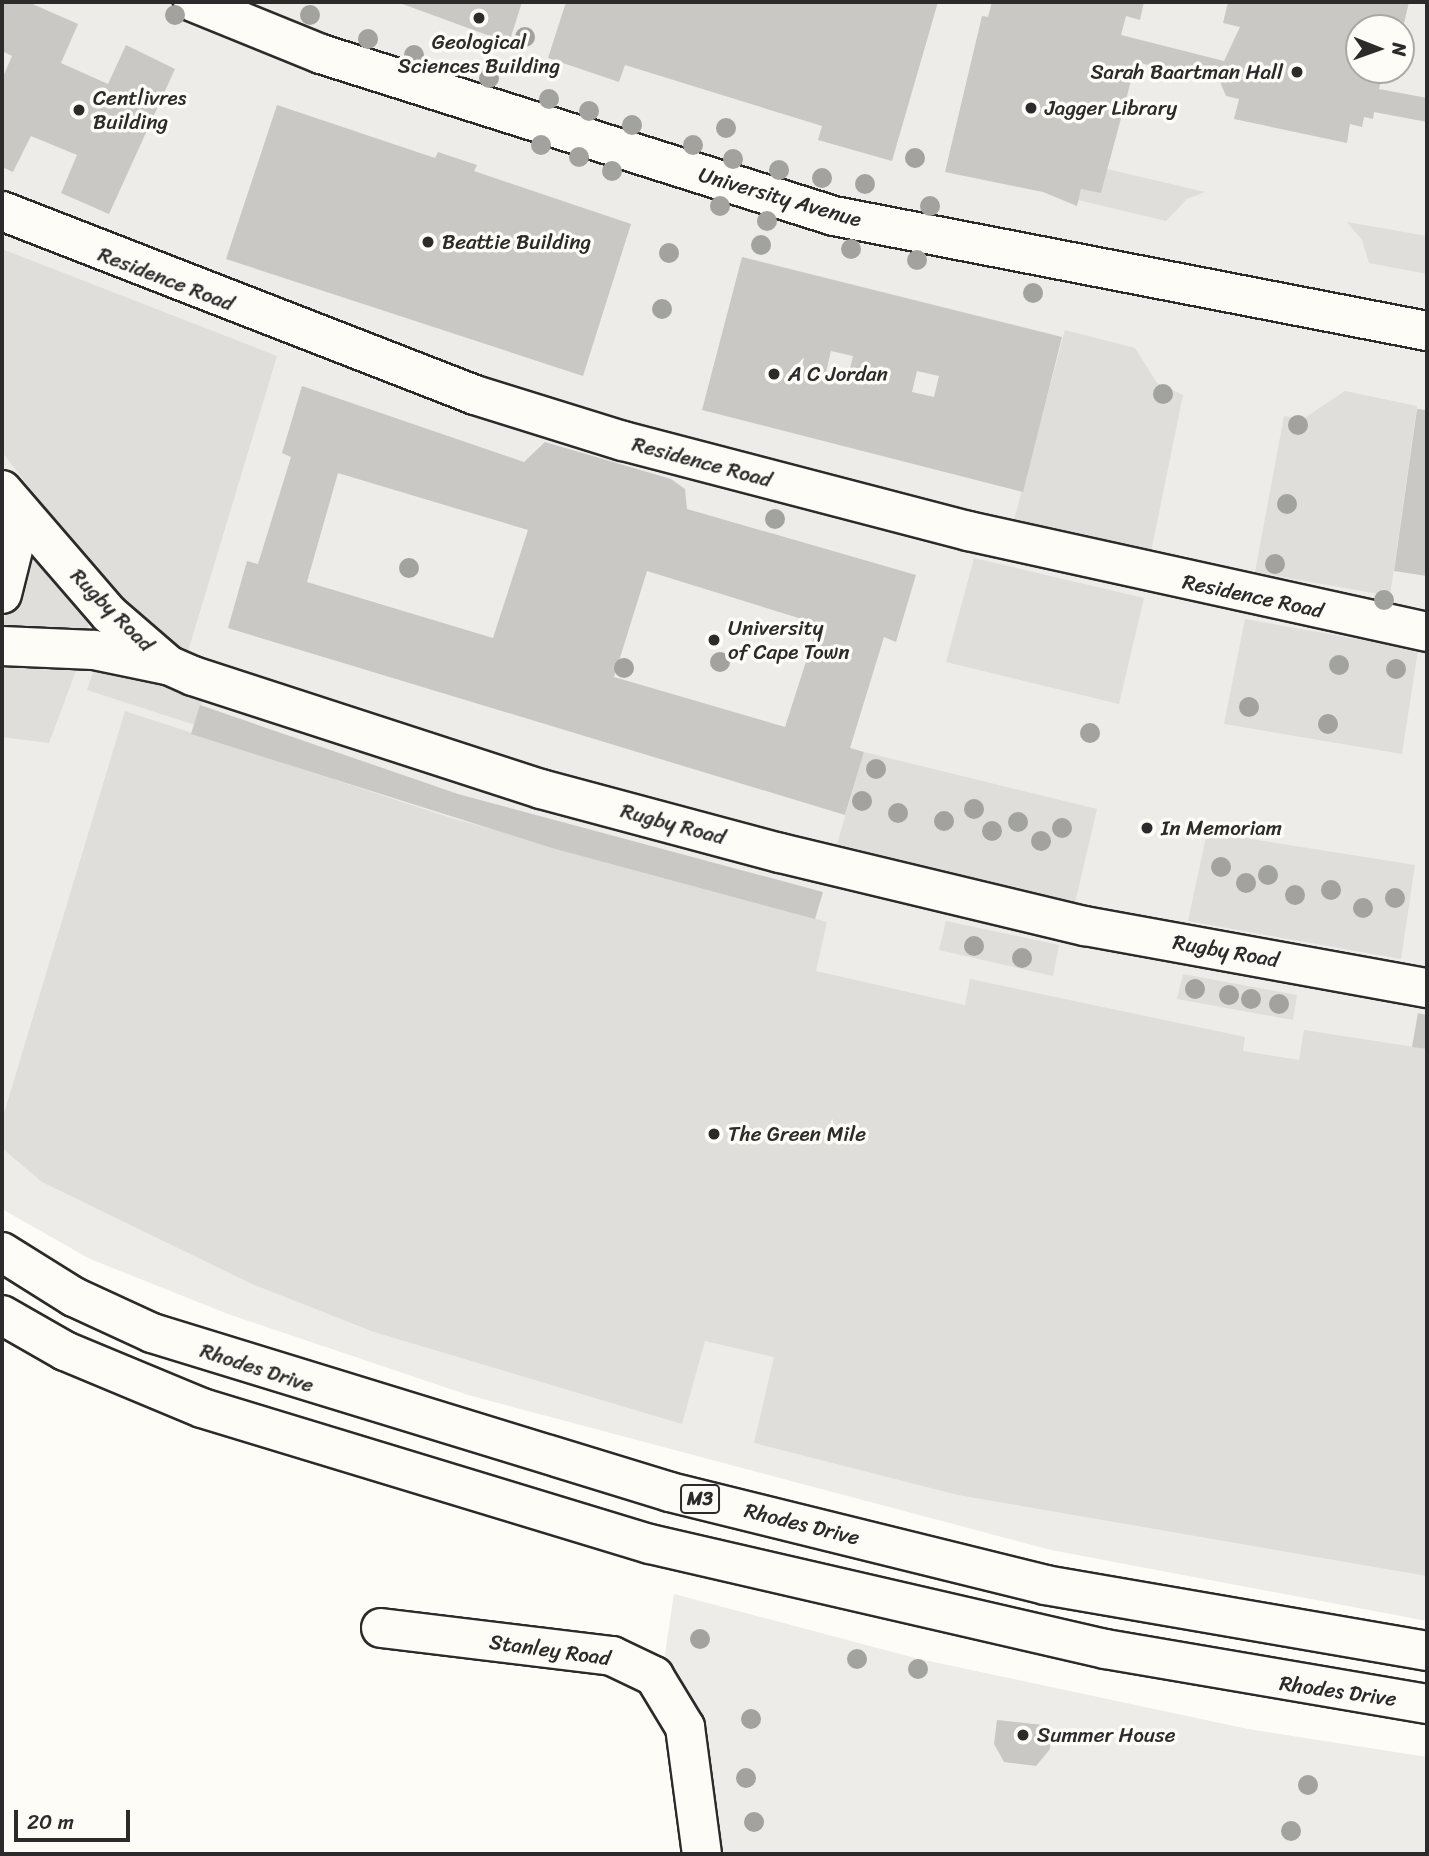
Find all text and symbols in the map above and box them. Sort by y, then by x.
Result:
marker: Geological Sciences Building [471,10,487,26]
north arrow [1345,14,1415,84]
place label: Geological Sciences Building [398,29,560,79]
text: N [1383,42,1416,56]
place label: Sarah Baartman Hall [1091,59,1283,85]
marker: Sarah Baartman Hall [1289,64,1305,80]
place label: Centlivres Building [93,85,186,135]
place label: Jagger Library [1045,95,1177,121]
marker: Jagger Library [1023,100,1039,116]
marker: Centlivres Building [71,102,87,118]
street label: University Avenue [696,162,864,232]
place label: Beattie Building [442,229,591,255]
marker: Beattie Building [420,234,436,250]
street label: Residence Road [95,242,237,316]
place label: A C Jordan [788,361,888,387]
marker: A C Jordan [766,366,782,382]
street label: Residence Road [630,431,774,493]
street label: Rugby Road [65,563,159,657]
street label: Residence Road [1180,569,1326,623]
place label: University of Cape Town [728,615,851,665]
marker: University of Cape Town [706,632,722,648]
street label: Rugby Road [618,798,728,850]
place label: In Memoriam [1161,815,1282,841]
marker: In Memoriam [1139,820,1155,836]
street label: Rugby Road [1171,929,1281,973]
place label: The Green Mile [728,1121,867,1147]
marker: The Green Mile [706,1126,722,1142]
street label: Rhodes Drive [197,1338,317,1398]
road number: M3 [679,1484,721,1514]
street label: Rhodes Drive [742,1498,862,1550]
street label: Stanley Road [488,1629,612,1671]
street label: Rhodes Drive [1278,1670,1398,1712]
place label: Summer House [1037,1722,1175,1748]
marker: Summer House [1015,1727,1031,1743]
scale bar [18,1797,133,1841]
text: 20 m [27,1803,74,1841]

